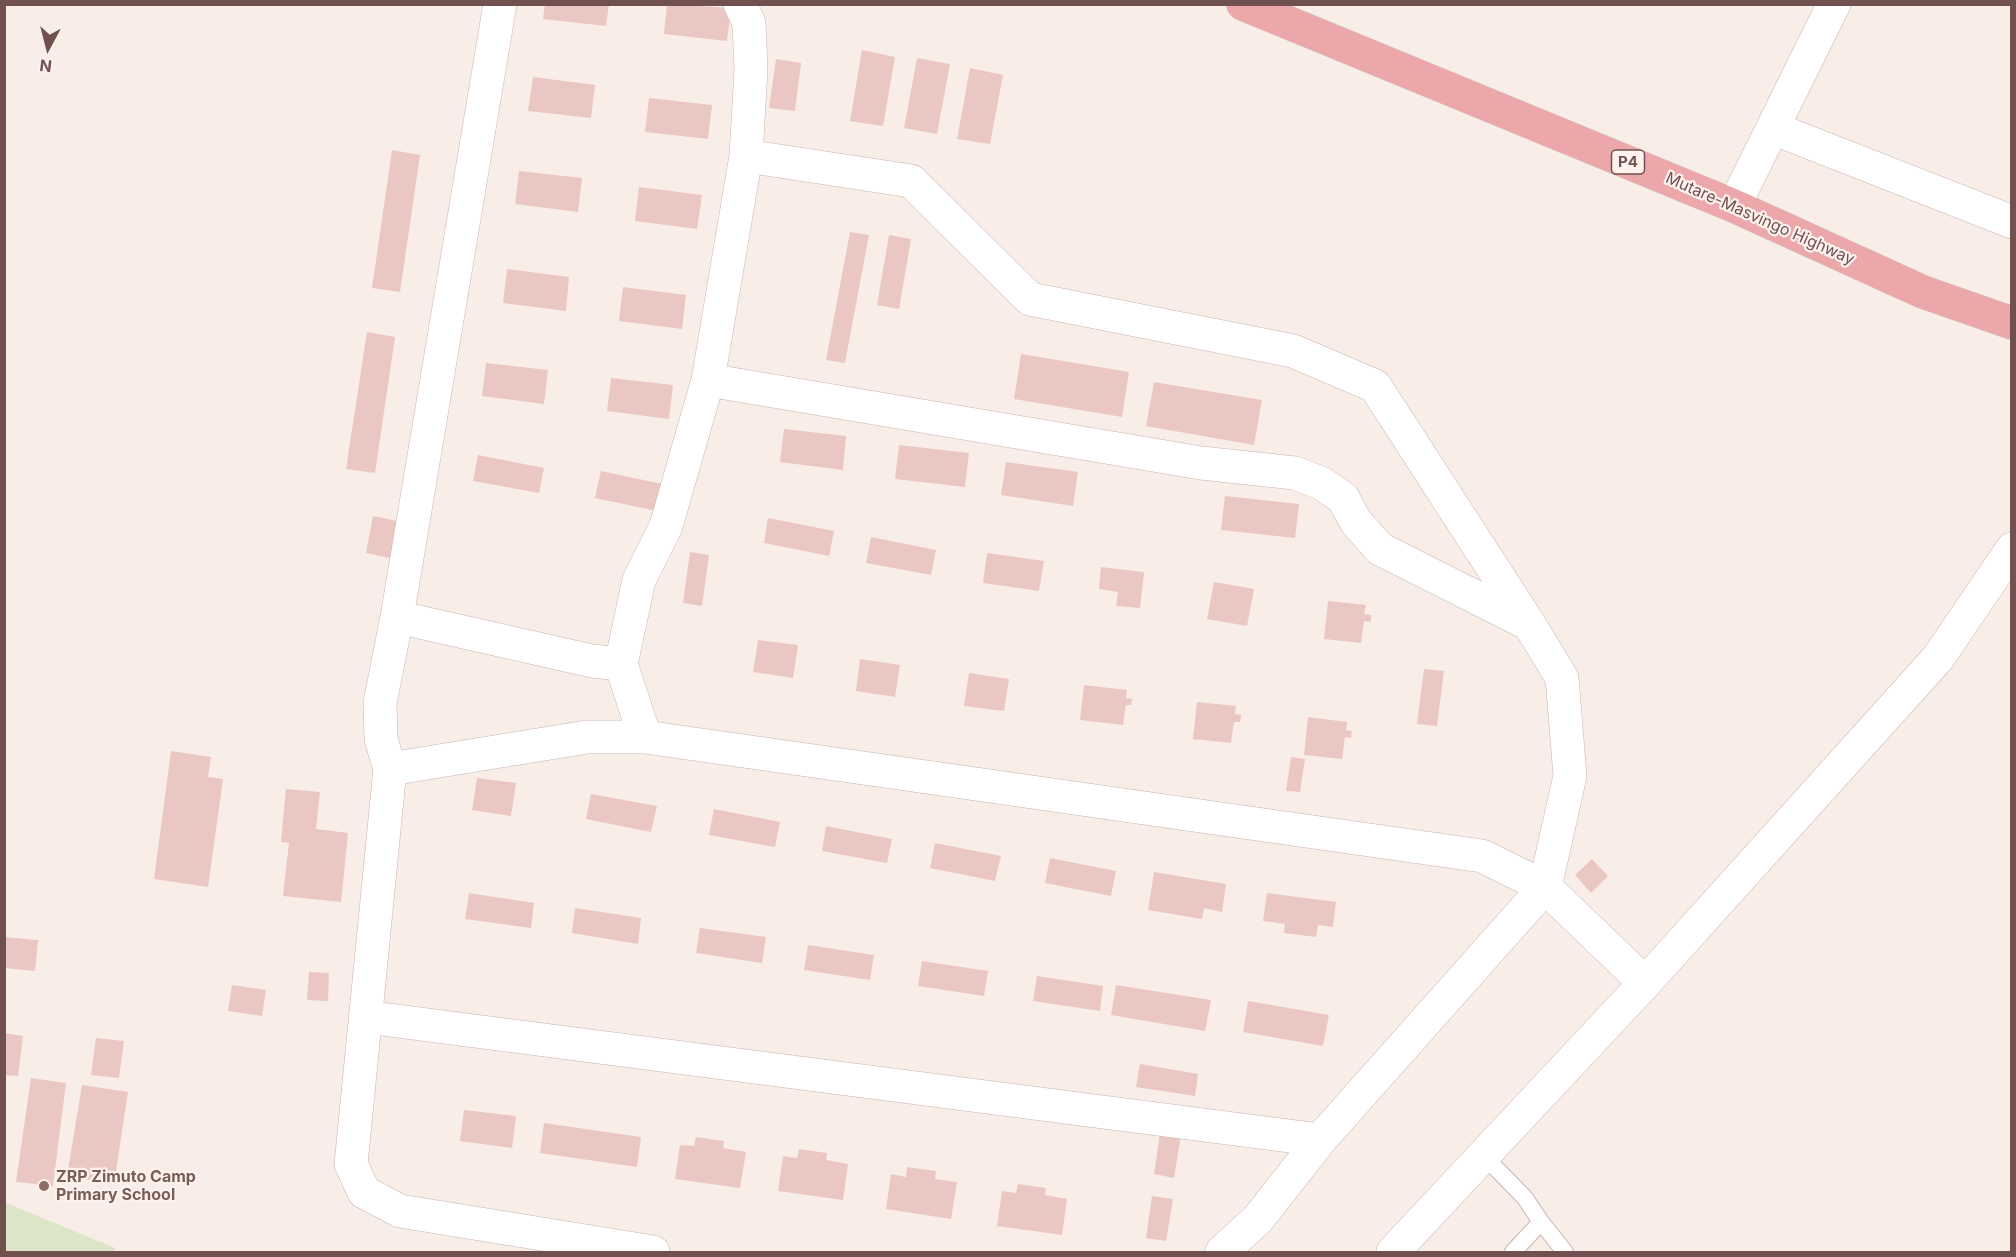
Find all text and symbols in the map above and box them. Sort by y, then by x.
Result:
north arrow [18,18,78,78]
text: N [39,55,53,77]
road number: P4 [1612,150,1644,174]
street label: Mutare-Masvingo Highway [1663,169,1857,269]
place label: ZRP Zimuto Camp Primary School [56,1167,196,1205]
marker: ZRP Zimuto Camp Primary School [37,1179,51,1193]

